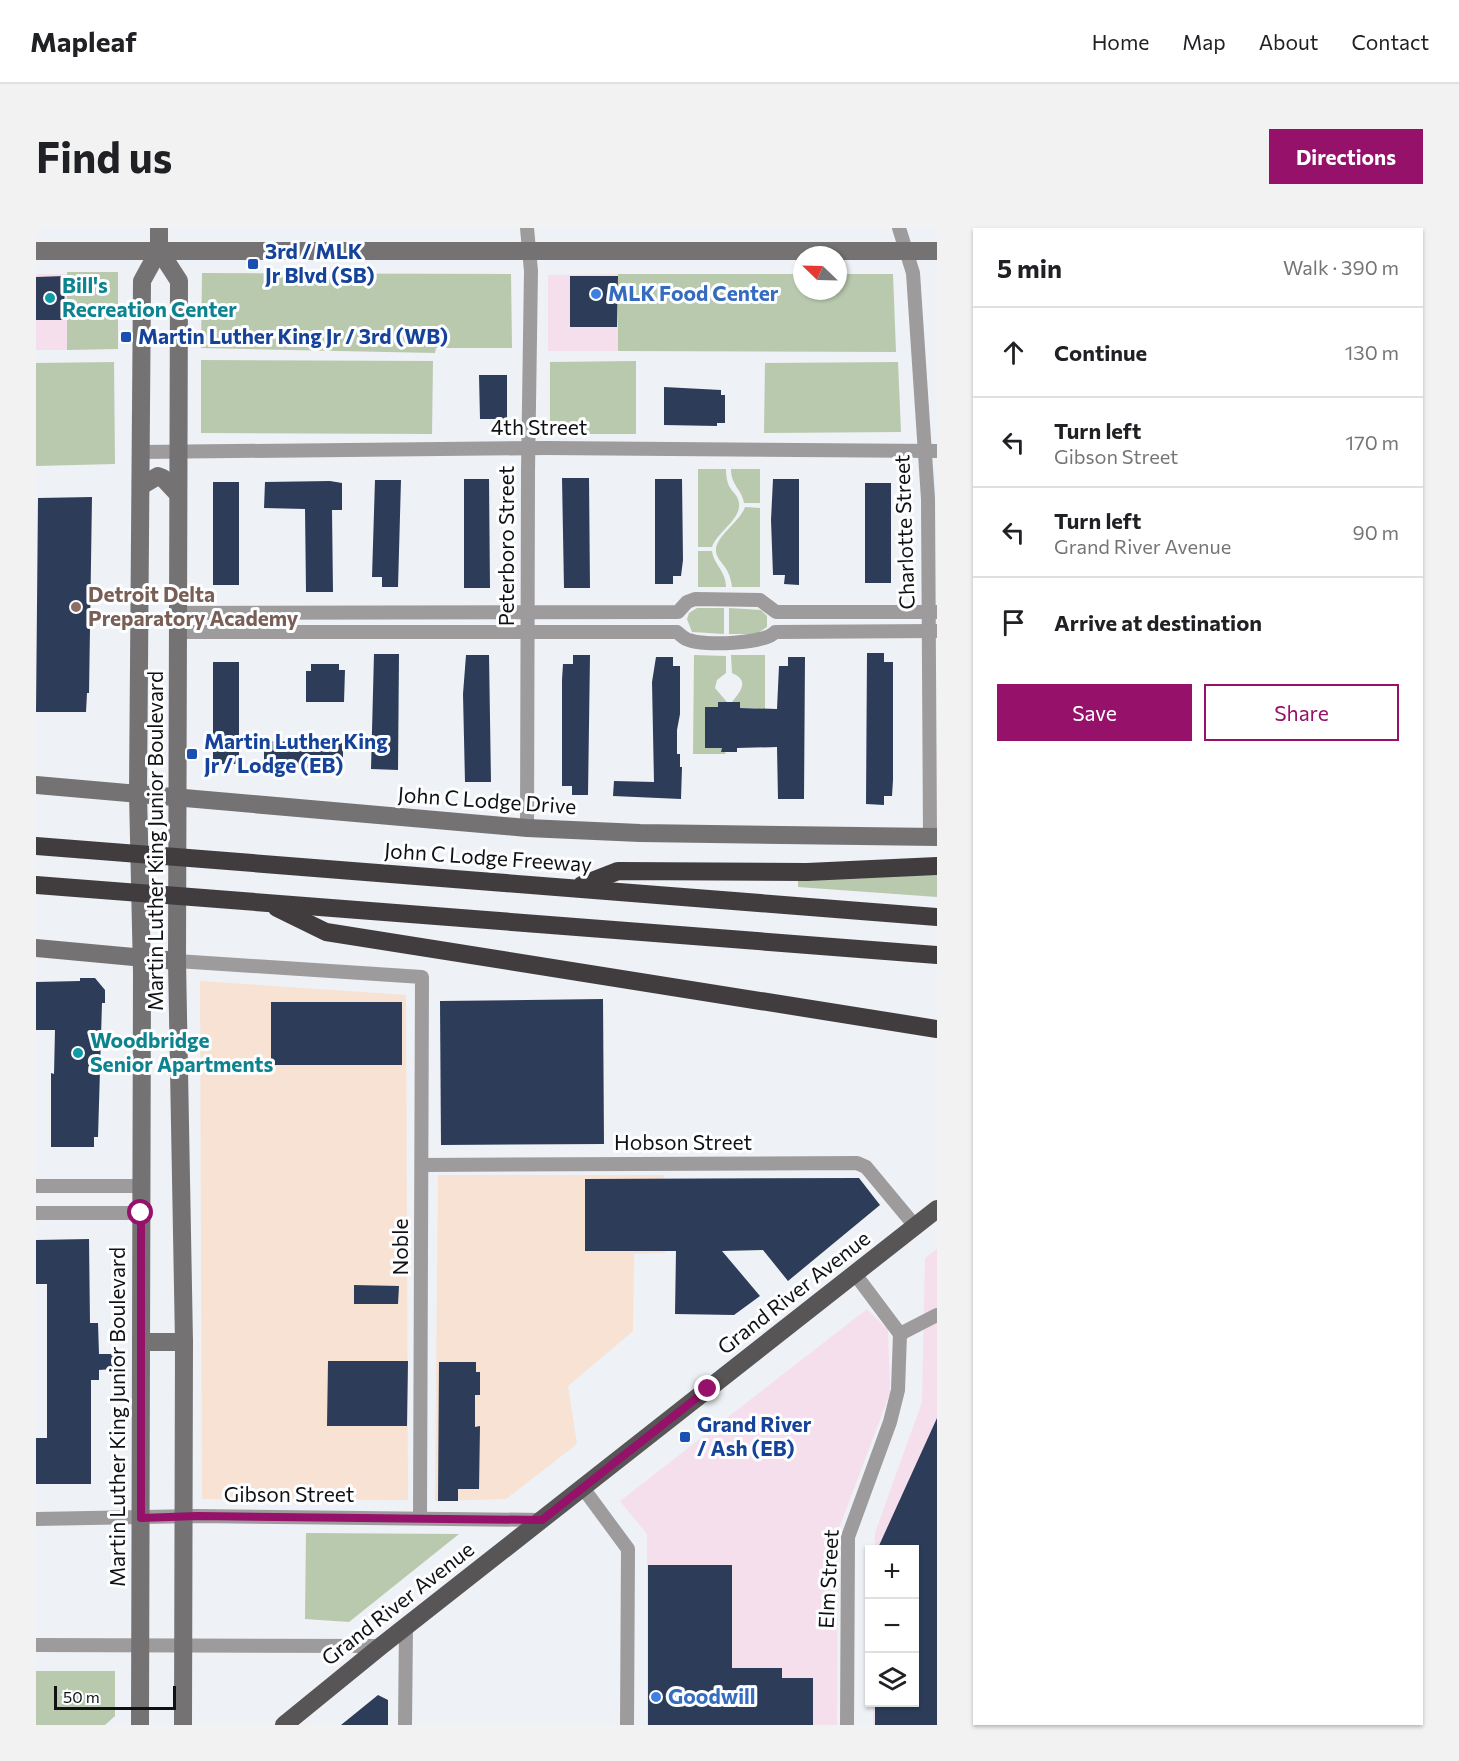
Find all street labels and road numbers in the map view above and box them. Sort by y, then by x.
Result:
street label: 4th Street [491,414,587,439]
street label: Charlotte Street [888,454,919,610]
street label: Peterboro Street [493,466,518,626]
street label: Martin Luther King Junior Boulevard [142,671,167,1011]
street label: John C Lodge Drive [397,781,577,818]
street label: John C Lodge Freeway [383,837,593,876]
street label: Hobson Street [614,1129,752,1154]
street label: Noble [387,1218,412,1276]
street label: Grand River Avenue [712,1225,874,1359]
street label: Martin Luther King Junior Boulevard [104,1247,129,1587]
street label: Gibson Street [224,1481,354,1506]
street label: Elm Street [812,1529,843,1629]
street label: Grand River Avenue [316,1536,478,1670]

